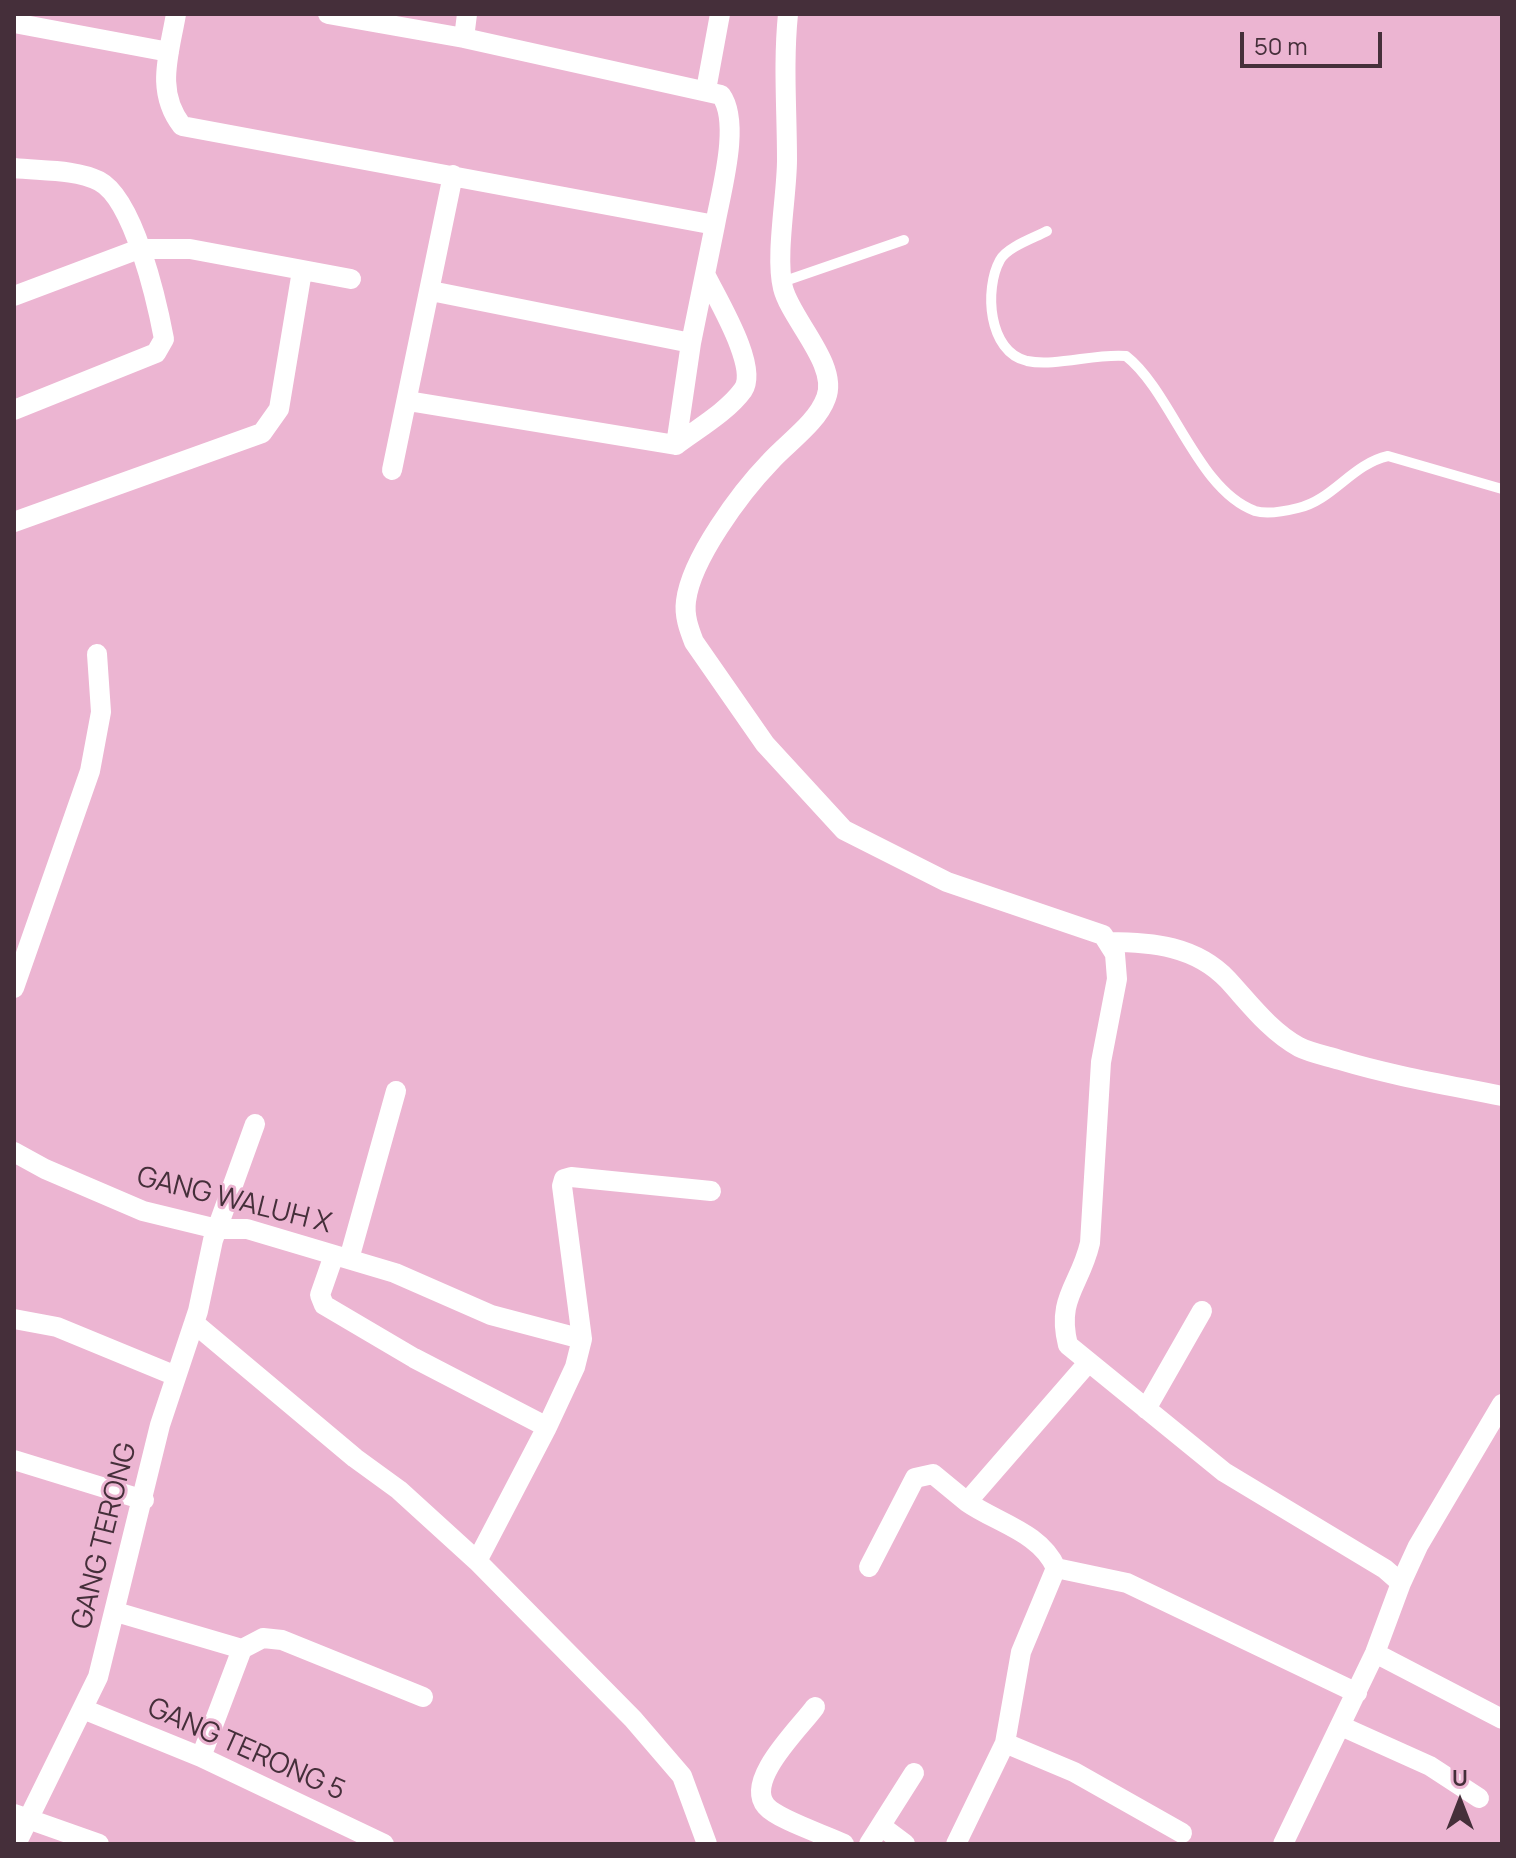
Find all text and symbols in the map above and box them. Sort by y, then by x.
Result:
scale bar [1244,16,1386,66]
text: 50 m [1254,29,1308,62]
street label: GANG WALUH X [133,1161,335,1241]
street label: GANG TERONG [66,1439,144,1633]
street label: GANG TERONG 5 [142,1691,350,1809]
north arrow [1420,1762,1500,1842]
text: U [1452,1763,1468,1793]

